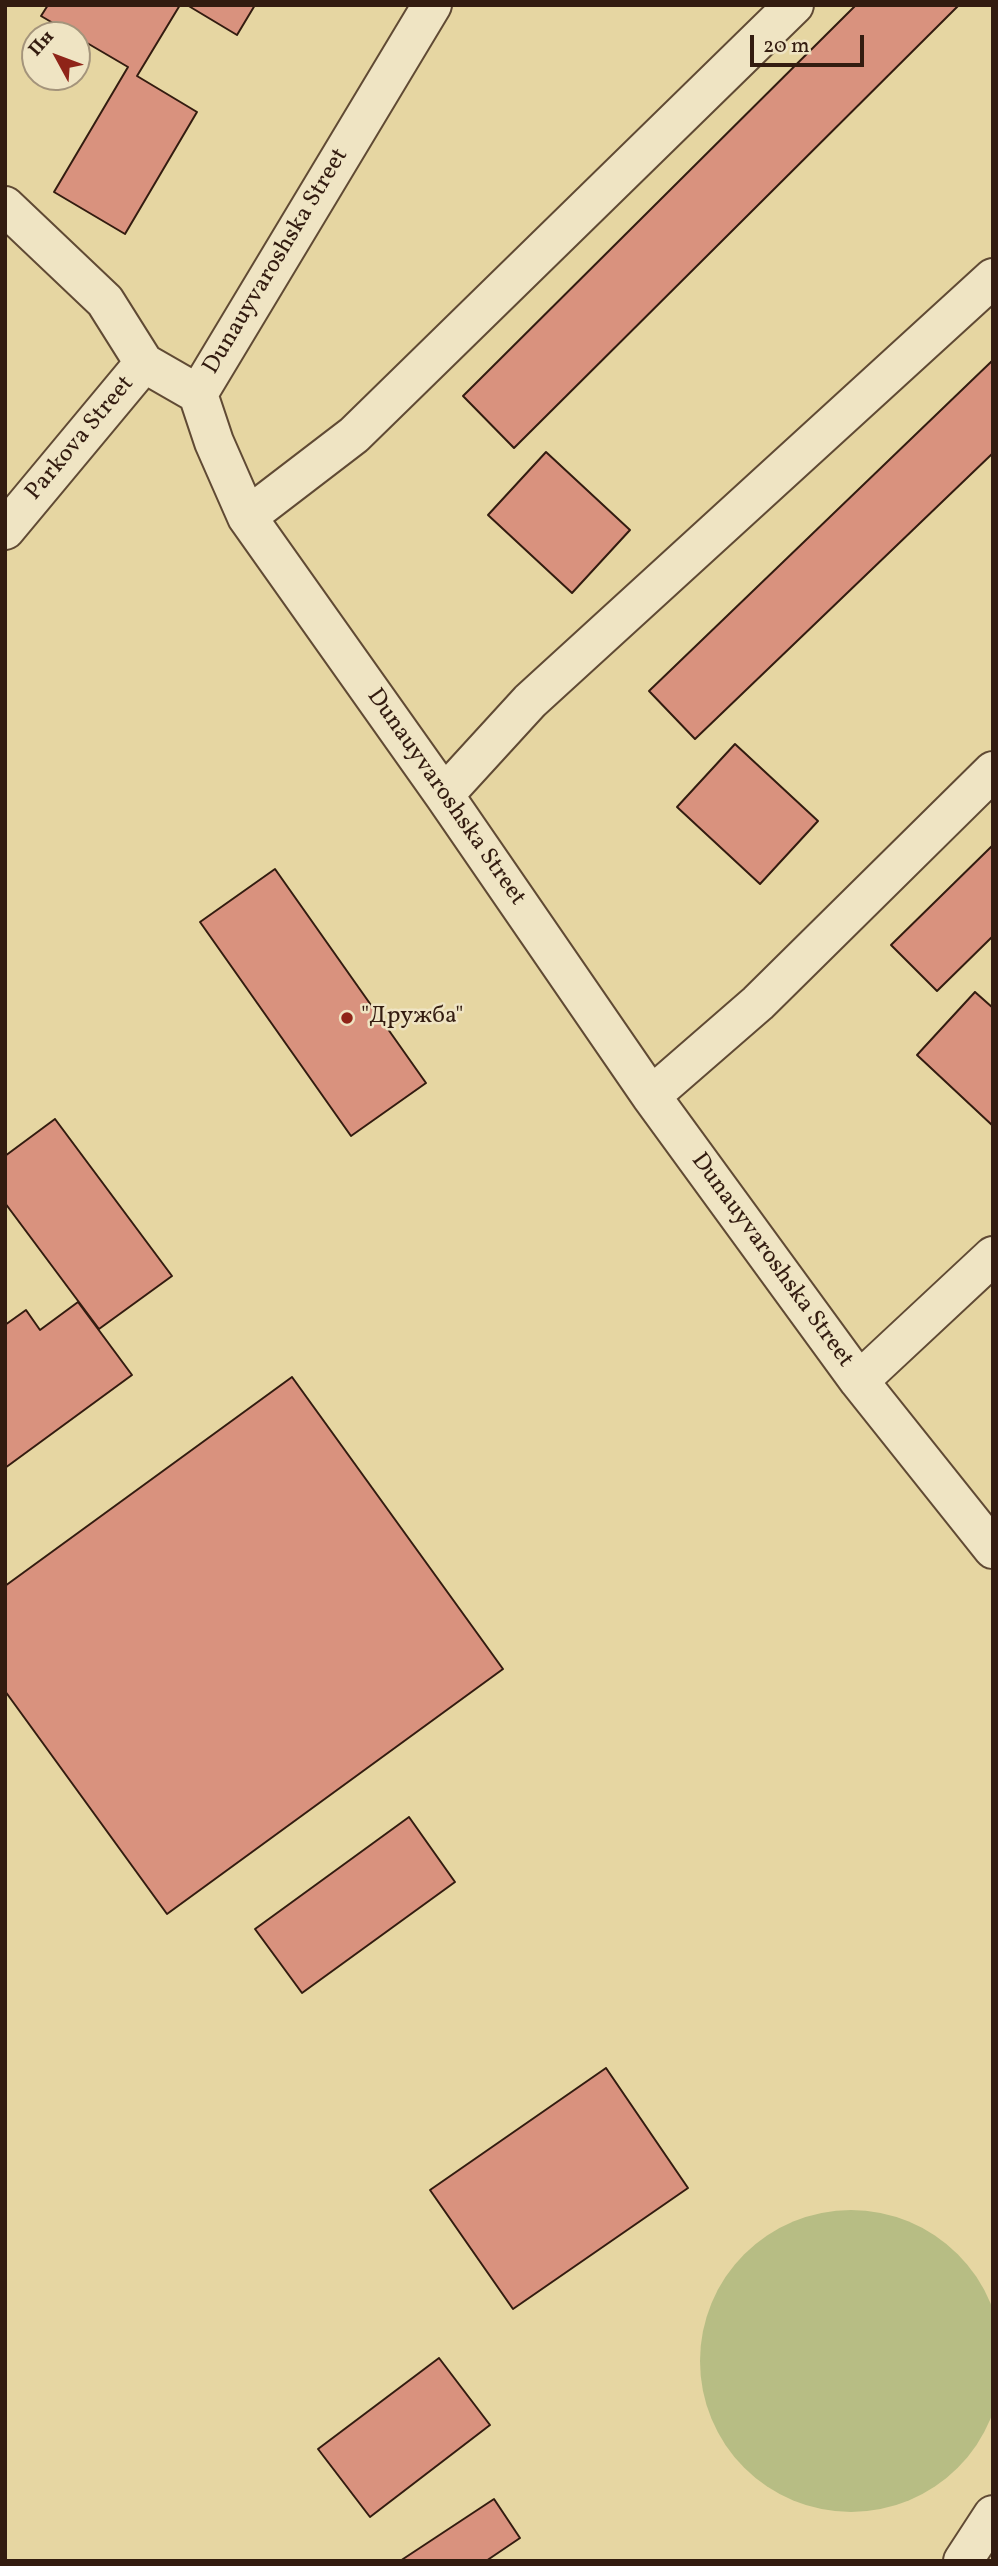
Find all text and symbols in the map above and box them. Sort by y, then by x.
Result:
north arrow [21,21,91,91]
scale bar [753,21,867,65]
text: Пн [23,25,60,62]
text: 20 m [763,32,809,61]
street label: Dunauyvaroshska Street [198,144,356,380]
street label: Parkova Street [21,371,141,507]
street label: Dunauyvaroshska Street [359,684,531,912]
place label: "Дружба" [361,1004,463,1032]
marker: "Дружба" [339,1010,355,1026]
street label: Dunauyvaroshska Street [683,1148,859,1374]

